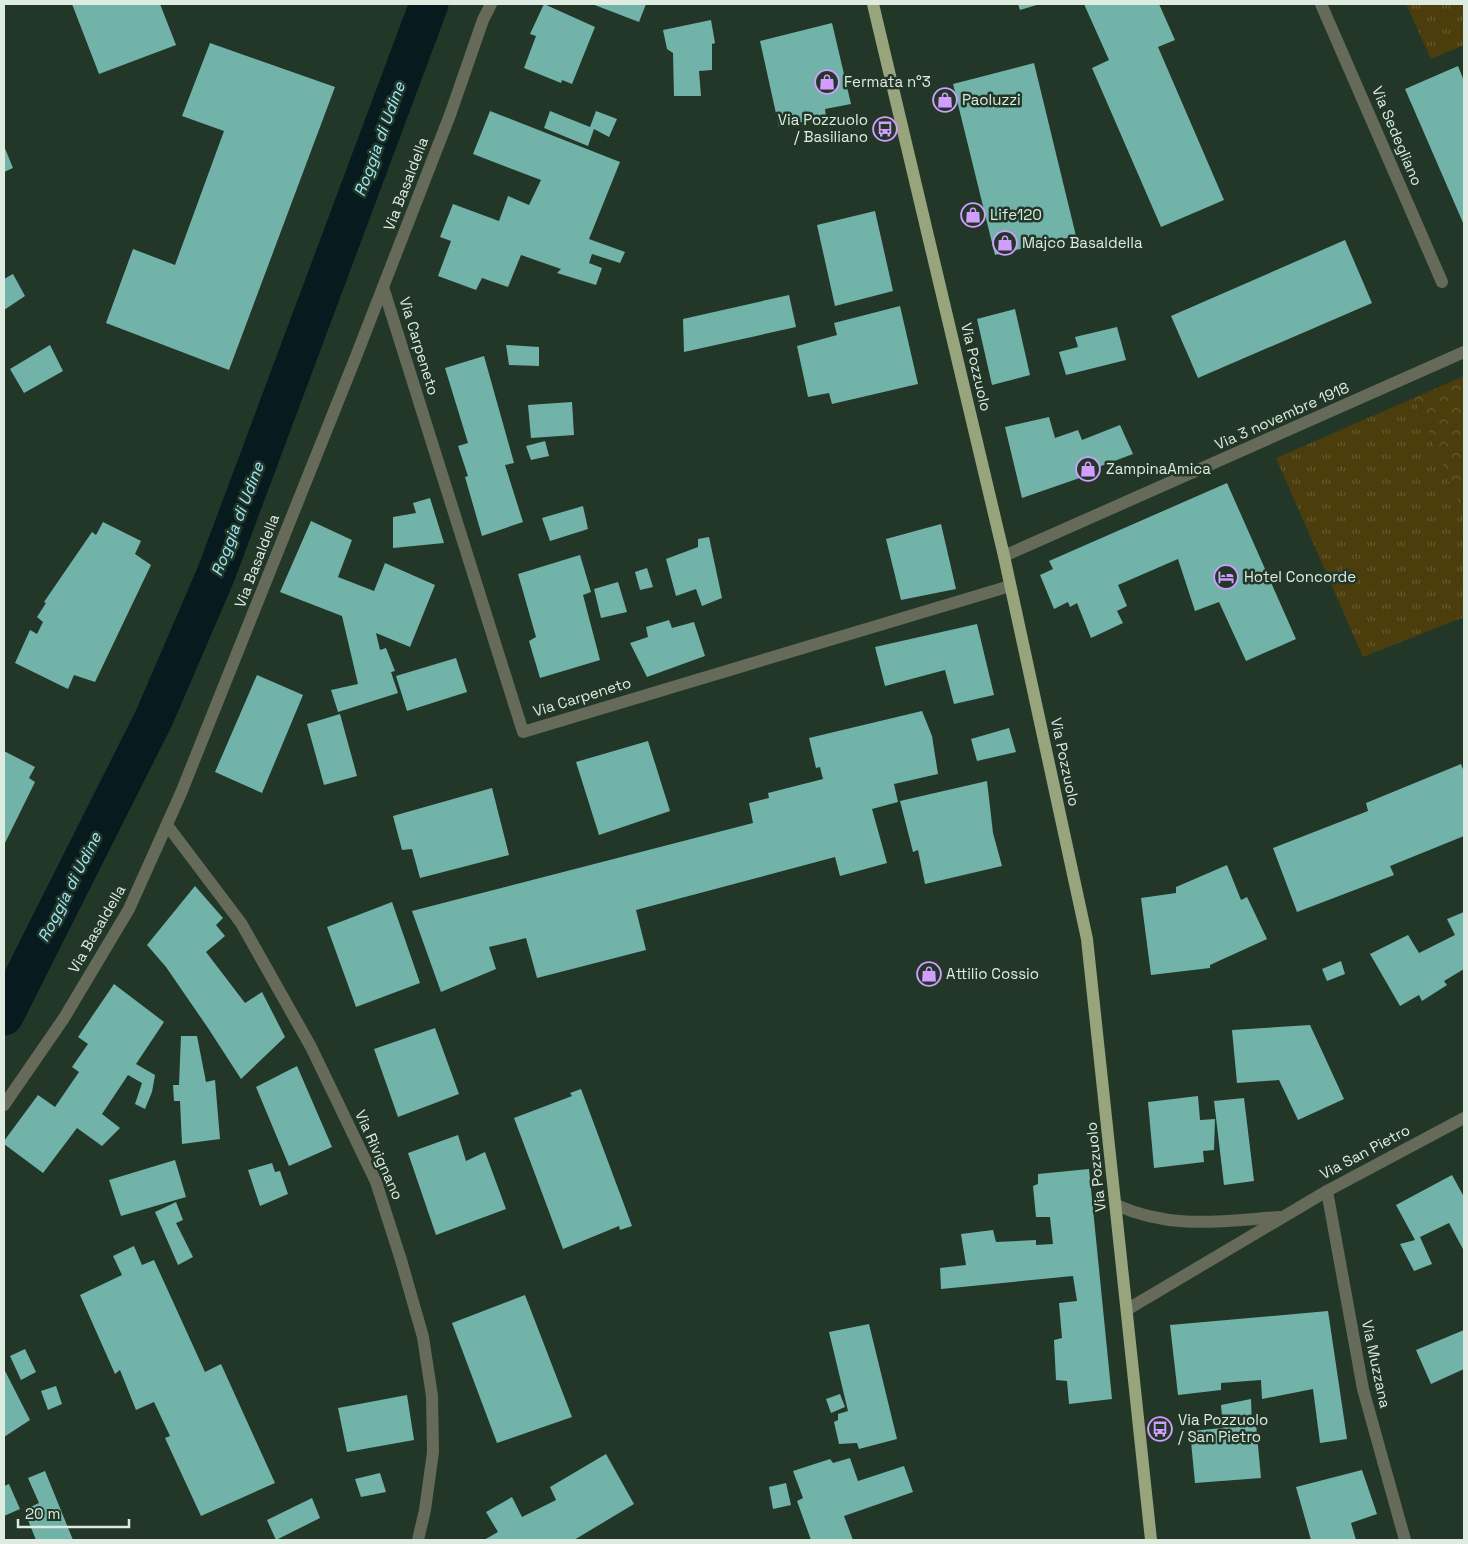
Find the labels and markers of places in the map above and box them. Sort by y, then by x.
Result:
shop icon: Fermata n°3 [814,69,840,95]
place label: Fermata n°3 [844,72,931,91]
shop icon: Paoluzzi [932,87,958,113]
place label: Paoluzzi [962,90,1021,109]
place label: Via Pozzuolo / Basiliano [778,110,868,146]
bus stop icon: Via Pozzuolo / Basiliano [872,116,898,142]
shop icon: Life120 [960,202,986,228]
place label: Life120 [990,205,1042,224]
shop icon: Majco Basaldella [992,230,1018,256]
place label: Majco Basaldella [1022,233,1143,252]
shop icon: ZampinaAmica [1075,456,1101,482]
place label: ZampinaAmica [1106,459,1211,478]
hotel icon: Hotel Concorde [1213,564,1239,590]
place label: Hotel Concorde [1244,567,1356,586]
shop icon: Attilio Cossio [916,961,942,987]
place label: Attilio Cossio [946,964,1039,983]
place label: Via Pozzuolo / San Pietro [1178,1410,1268,1446]
bus stop icon: Via Pozzuolo / San Pietro [1147,1416,1173,1442]

